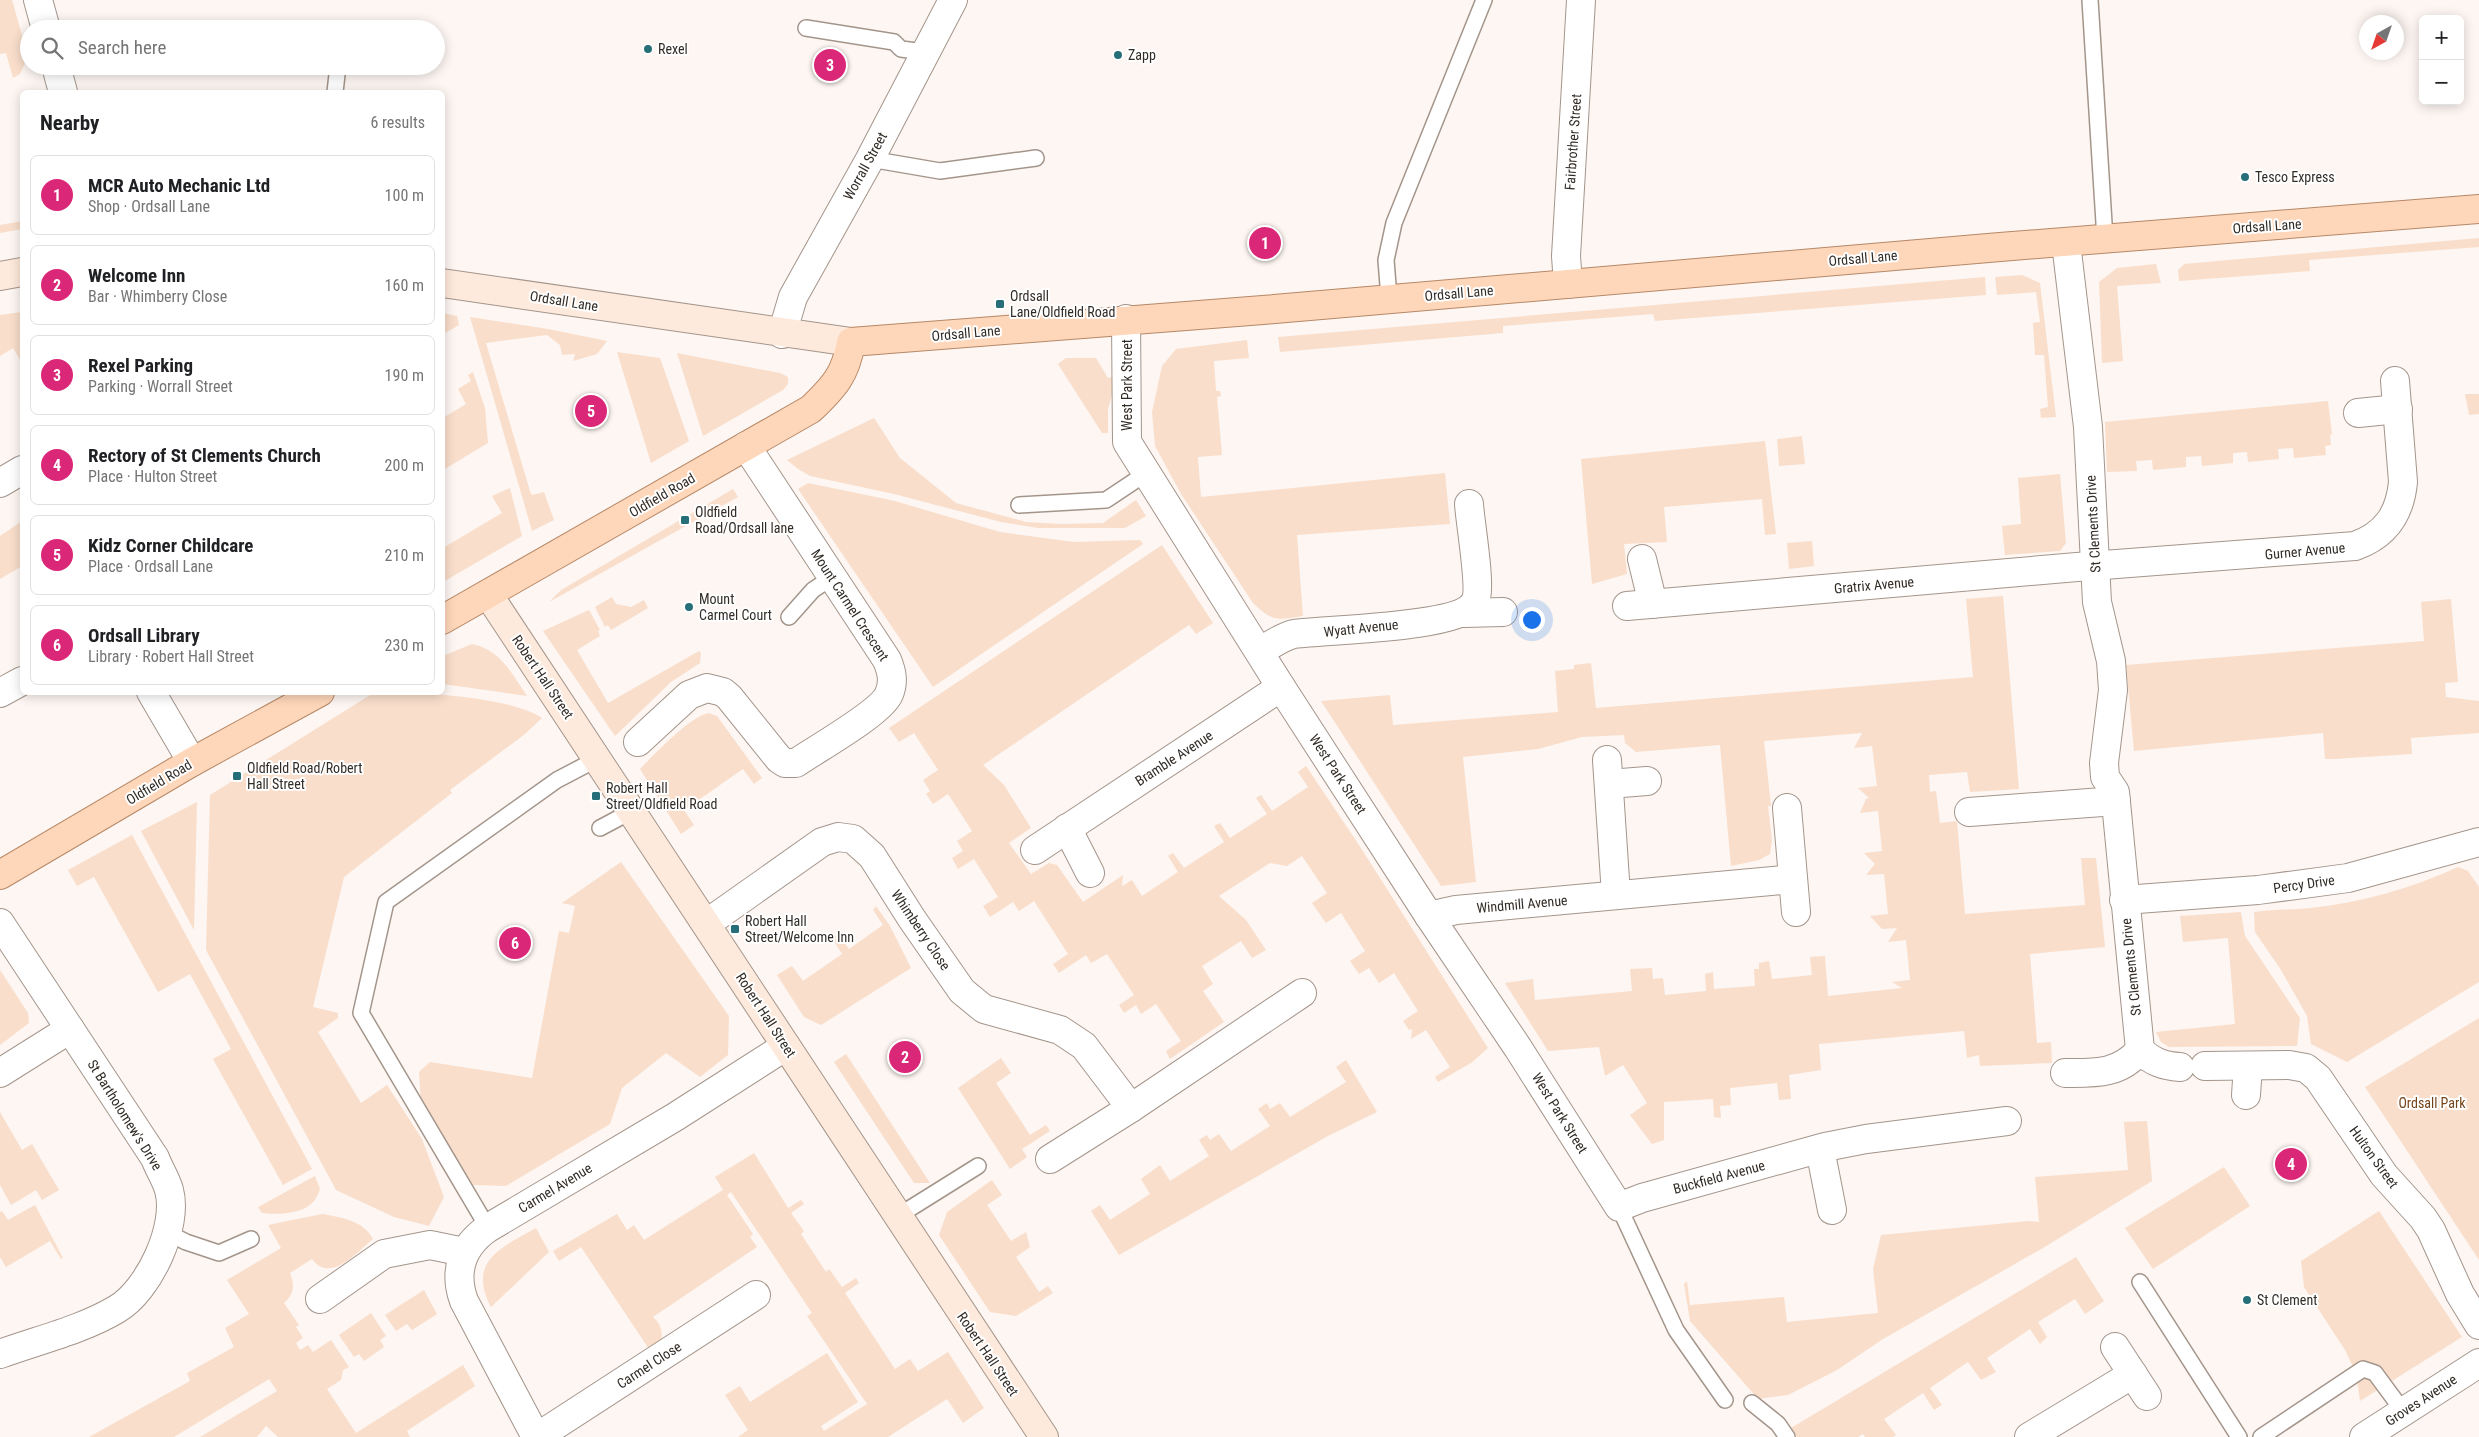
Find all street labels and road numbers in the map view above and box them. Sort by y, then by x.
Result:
street label: Fairbrother Street [1562,93,1584,191]
street label: Worrall Street [840,129,890,203]
street label: Ordsall Lane [2232,216,2302,236]
street label: Ordsall Lane [1828,247,1898,269]
street label: Ordsall Lane [1424,282,1494,304]
street label: Ordsall Lane [529,288,600,314]
street label: Ordsall Lane [931,322,1001,344]
street label: West Park Street [1119,339,1135,431]
street label: Oldfield Road [626,470,698,520]
street label: St Clements Drive [2082,474,2104,573]
street label: Gurner Avenue [2264,539,2346,562]
street label: Mount Carmel Crescent [808,546,892,664]
street label: Gratrix Avenue [1833,573,1915,596]
street label: Wyatt Avenue [1323,616,1400,640]
street label: Robert Hall Street [509,632,577,722]
street label: Bramble Avenue [1132,727,1216,789]
street label: West Park Street [1306,731,1370,817]
street label: Oldfield Road [123,756,195,808]
street label: Percy Drive [2272,872,2336,896]
street label: Whimberry Close [888,887,954,974]
street label: Windmill Avenue [1476,892,1569,916]
street label: St Clements Drive [2118,917,2144,1017]
street label: Robert Hall Street [733,970,799,1060]
street label: St Bartholomew's Drive [84,1057,166,1174]
street label: West Park Street [1529,1070,1591,1156]
street label: Hulton Street [2346,1123,2402,1191]
street label: Buckfield Avenue [1671,1157,1767,1197]
street label: Carmel Avenue [515,1160,595,1216]
street label: Robert Hall Street [954,1309,1022,1399]
street label: Carmel Close [614,1338,685,1392]
street label: Groves Avenue [2382,1371,2460,1429]

